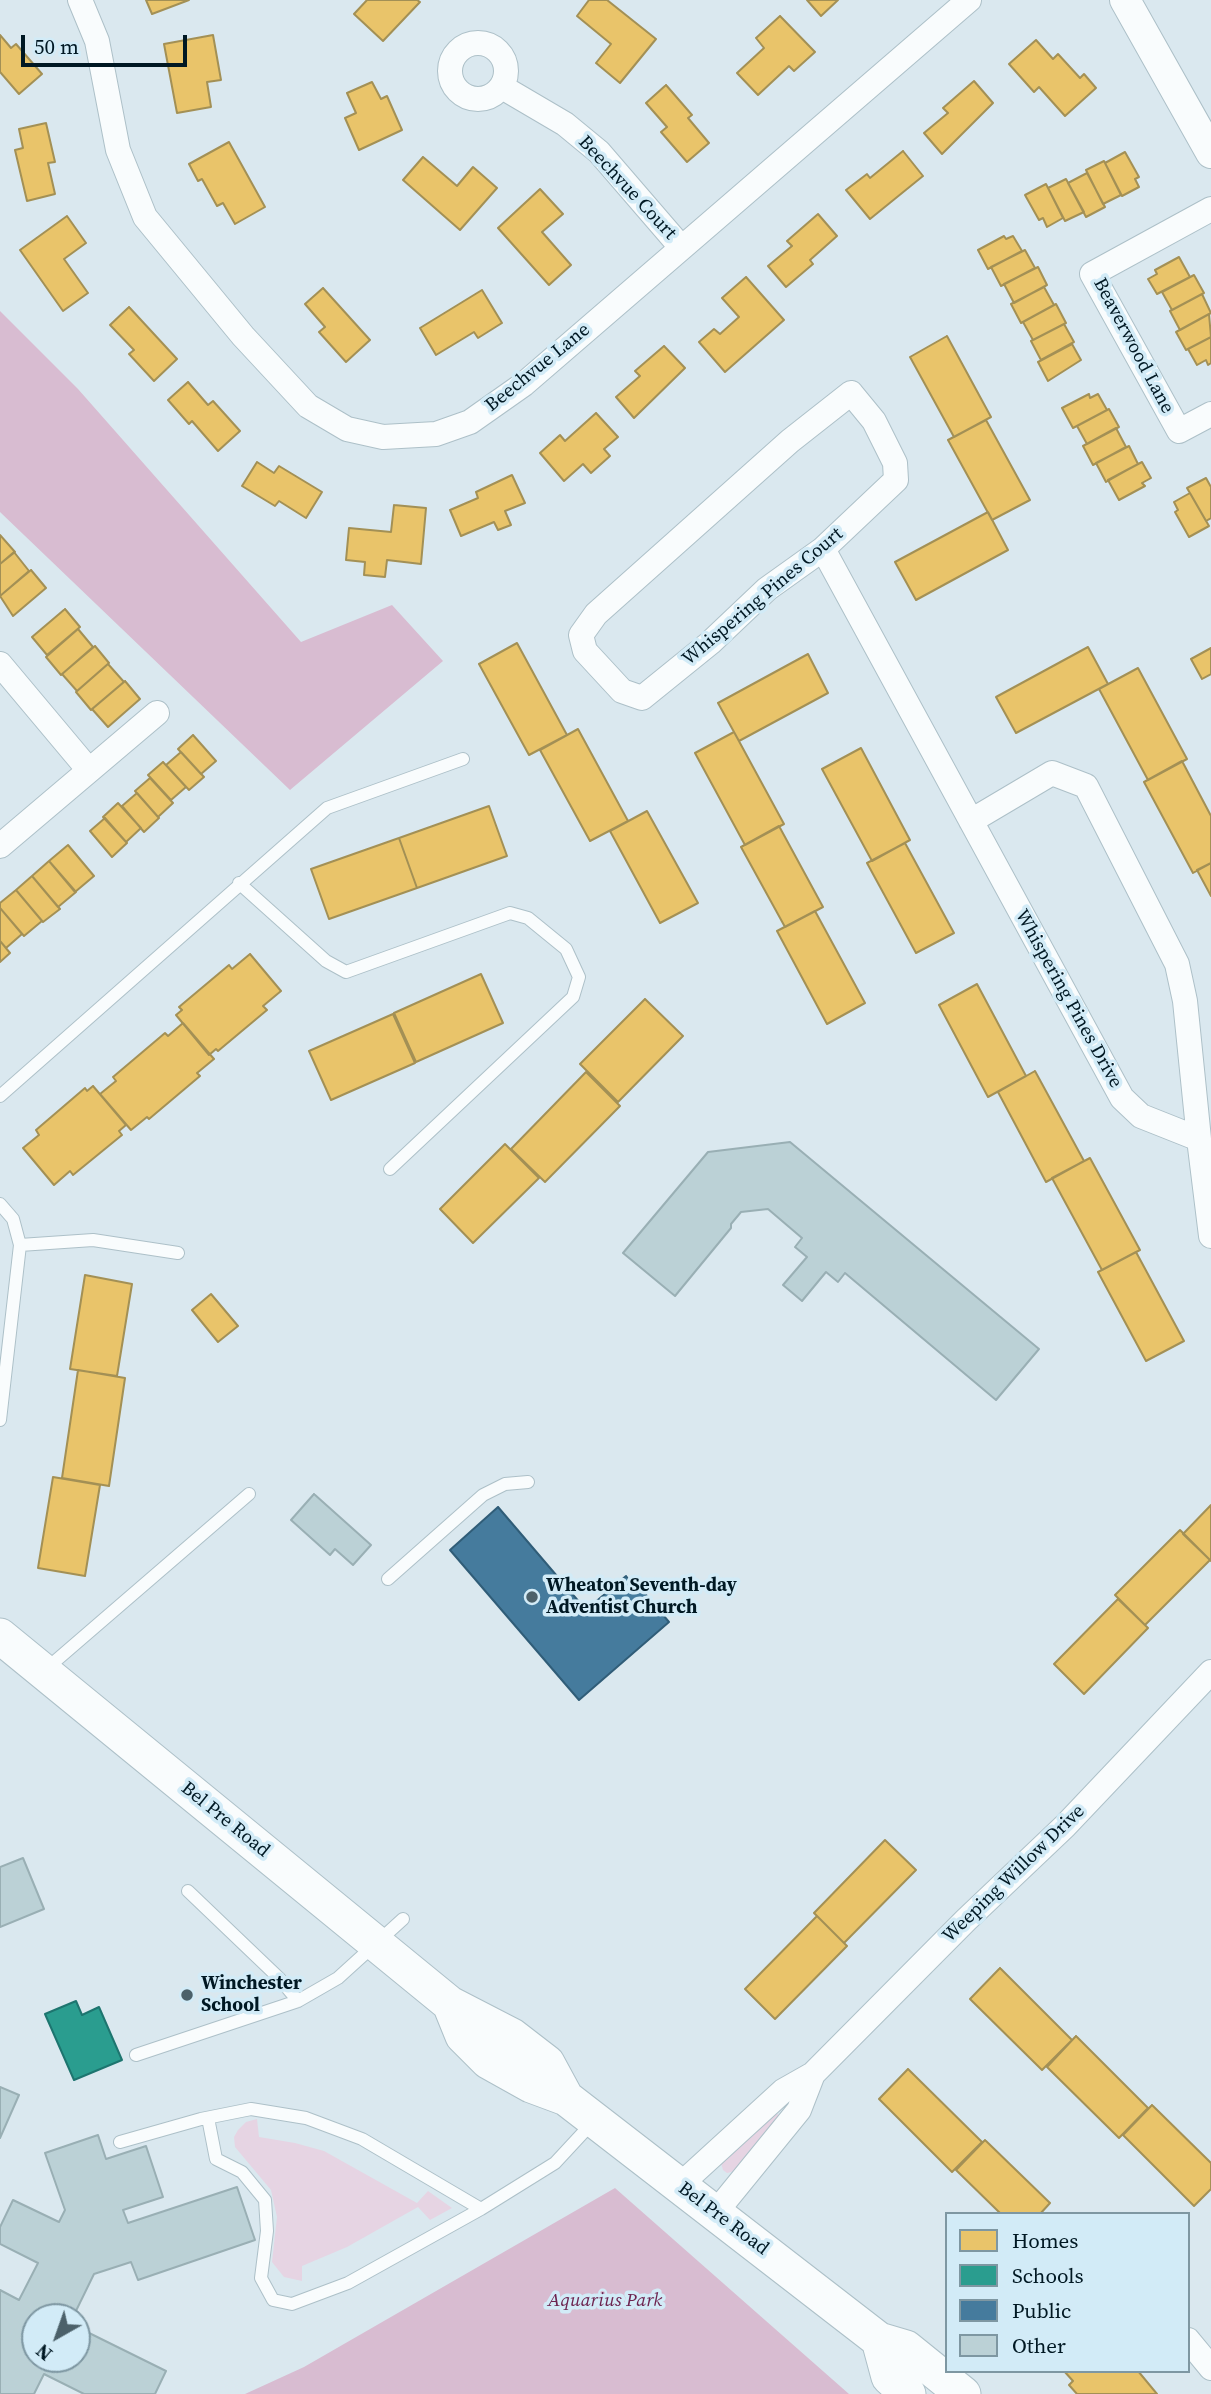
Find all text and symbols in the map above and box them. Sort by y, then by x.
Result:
scale bar [24,21,191,65]
text: 50 m [34,32,79,61]
street label: Beechvue Court [573,131,681,245]
street label: Beaverwood Lane [1088,274,1178,418]
street label: Beechvue Lane [481,319,595,417]
street label: Whispering Pines Court [678,523,848,671]
street label: Whispering Pines Drive [1009,906,1127,1092]
place label: Wheaton Seventh-day Adventist Church [546,1575,737,1619]
marker: Wheaton Seventh-day Adventist Church [524,1589,540,1605]
street label: Bel Pre Road [176,1777,274,1863]
street label: Weeping Willow Drive [938,1800,1090,1948]
place label: Winchester School [201,1973,302,2017]
marker: Winchester School [179,1987,195,2003]
street label: Bel Pre Road [673,2178,773,2260]
legend [945,2212,1190,2373]
text: Homes [1012,2226,1078,2255]
text: Schools [1012,2261,1084,2290]
park label: Aquarius Park [548,2290,662,2312]
text: Public [1012,2296,1071,2325]
north arrow [21,2303,91,2373]
text: Other [1012,2331,1066,2360]
text: N [30,2338,57,2367]

